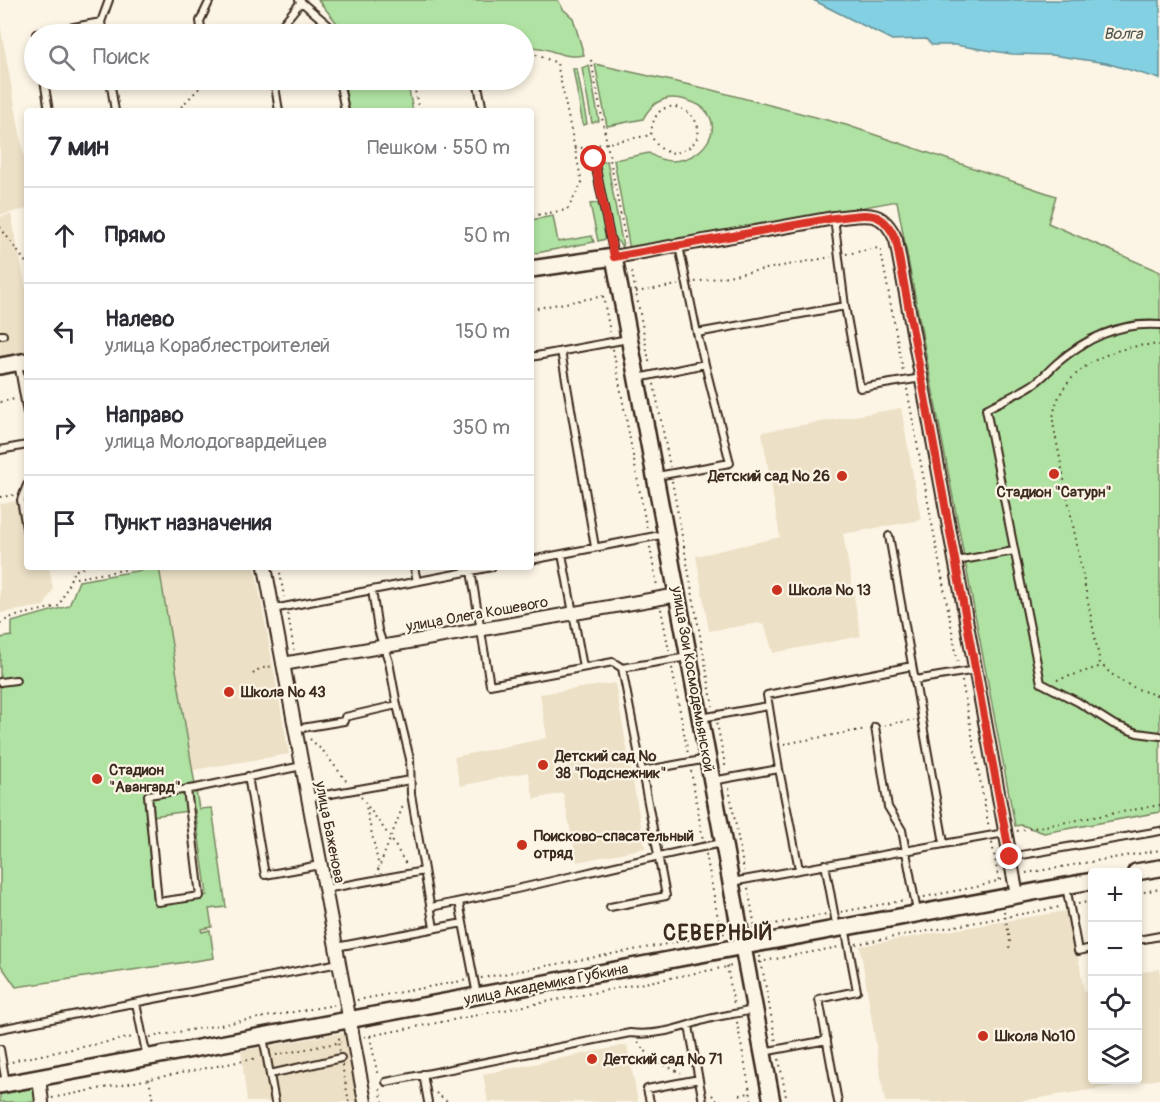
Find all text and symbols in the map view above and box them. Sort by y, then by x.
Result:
search box [24,24,534,90]
water label: Волга [1104,24,1144,44]
icon: search [45,41,78,74]
text: Поиск [93,43,150,71]
text: 7 мин [48,131,109,163]
text: Пешком · 550 m [367,135,510,160]
route start [580,145,606,171]
icon: ahead [48,219,81,252]
text: Прямо [105,221,165,249]
text: 50 m [463,223,510,248]
text: Налево [105,305,174,333]
icon: left [48,315,81,348]
text: 150 m [456,319,510,344]
text: улица Кораблестроителей [105,333,330,358]
text: Направо [105,401,184,429]
icon: right [48,411,81,444]
text: 350 m [452,415,510,440]
text: улица Молодогвардейцев [105,429,327,454]
place label: Детский сад № 26 [707,467,830,486]
marker: Стадион "Сатурн" [1047,467,1061,481]
marker: Детский сад № 26 [835,469,849,483]
place label: Стадион "Сатурн" [996,483,1112,502]
icon: arrive [48,507,81,540]
text: Пункт назначения [105,509,272,537]
place label: Школа № 13 [788,581,871,600]
marker: Школа № 13 [770,583,784,597]
street label: улица Зои Космодемьянской [667,584,718,773]
street label: улица Олега Кошевого [404,593,550,637]
place label: Школа № 43 [240,683,326,702]
marker: Школа № 43 [222,685,236,699]
place label: Детский сад № 38 "Подснежник" [554,747,666,783]
marker: Детский сад № 38 "Подснежник" [536,758,550,772]
place label: Стадион "Авангард" [109,761,181,797]
marker: Стадион "Авангард" [90,772,104,786]
street label: улица Баженова [310,779,349,885]
place label: Поисково-спасательный отряд [533,827,694,863]
marker: Поисково-спасательный отряд [515,838,529,852]
route end [996,843,1022,869]
map controls [1088,868,1142,1084]
button: + [1088,868,1142,922]
district label: СЕВЕРНЫЙ [663,920,773,947]
button: − [1088,922,1142,976]
street label: улица Академика Губкина [461,959,630,1010]
button: locate [1088,976,1142,1030]
place label: Школа №10 [994,1027,1076,1046]
marker: Школа №10 [976,1029,990,1043]
button: layers [1088,1030,1142,1084]
place label: Детский сад № 71 [603,1050,723,1069]
marker: Детский сад № 71 [585,1052,599,1066]

